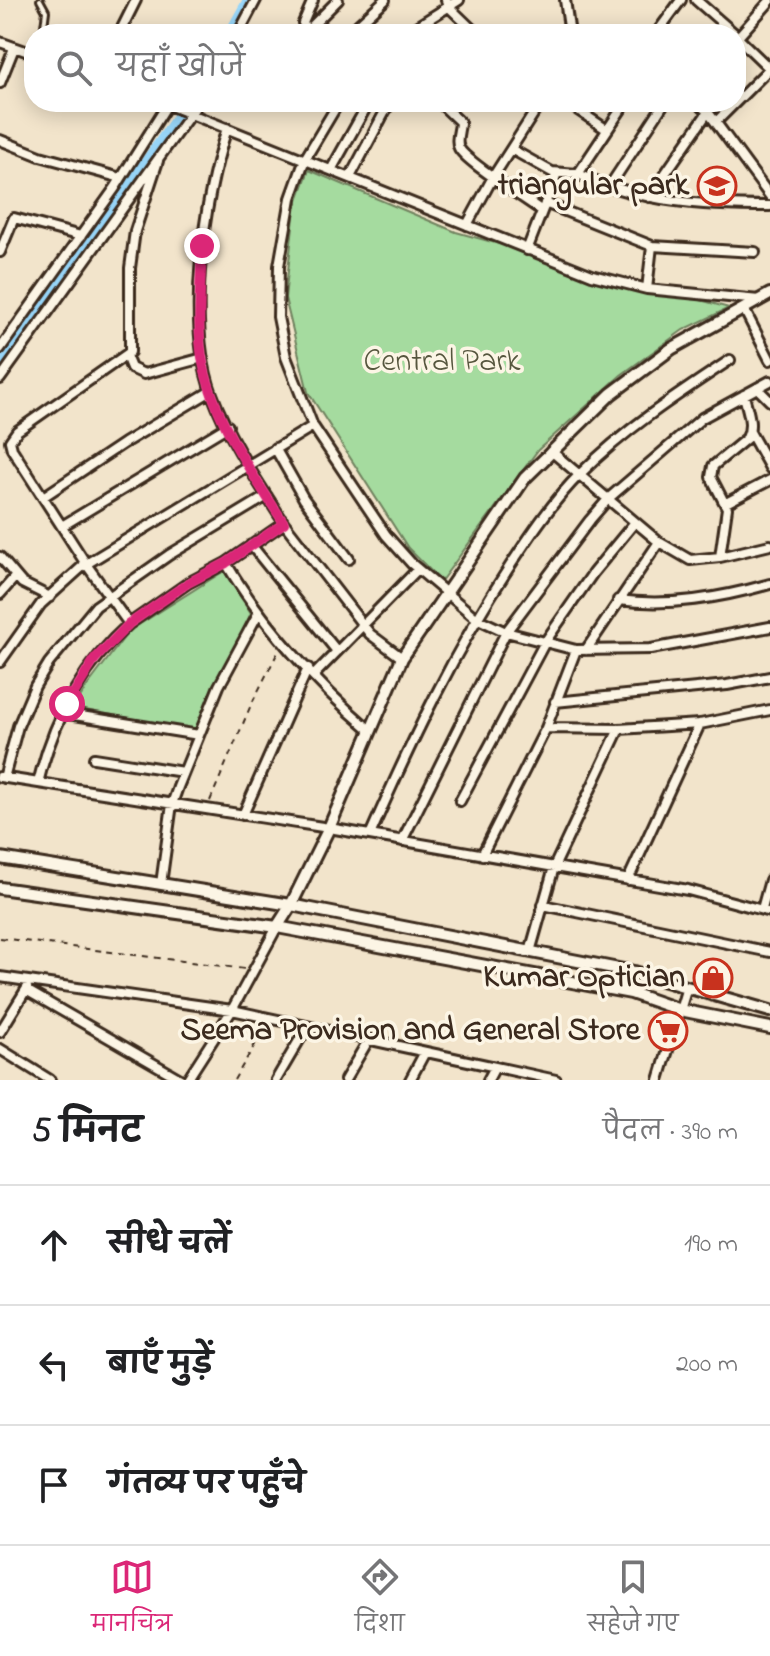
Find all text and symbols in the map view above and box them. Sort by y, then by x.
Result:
search box [24,24,746,112]
icon: search [52,46,96,90]
text: यहाँ खोजें [116,47,245,91]
place label: triangular park [497,163,690,211]
school or university icon: triangular park [696,165,738,207]
route end [184,228,220,264]
park label: Central Park [364,339,521,386]
route start [49,686,85,722]
place label: Kumar Optician [483,955,685,1002]
shop icon: Kumar Optician [692,957,734,999]
place label: Seema Provision and General Store [181,1008,642,1055]
supermarket icon: Seema Provision and General Store [647,1010,689,1052]
text: 5 मिनट [32,1108,142,1158]
text: पैदल · 390 m [603,1114,738,1152]
icon: ahead [32,1223,76,1267]
text: सीधे चलें [108,1224,231,1268]
text: 190 m [684,1226,738,1264]
icon: left [32,1343,76,1387]
text: बाएँ मुड़ें [108,1344,213,1388]
text: 200 m [676,1346,738,1384]
icon: arrive [32,1463,76,1507]
text: गंतव्य पर पहुँचे [108,1464,305,1508]
tab: मानचित्र [91,1555,172,1648]
tab: दिशा [355,1555,405,1648]
tab: सहेजे गए [587,1555,679,1648]

